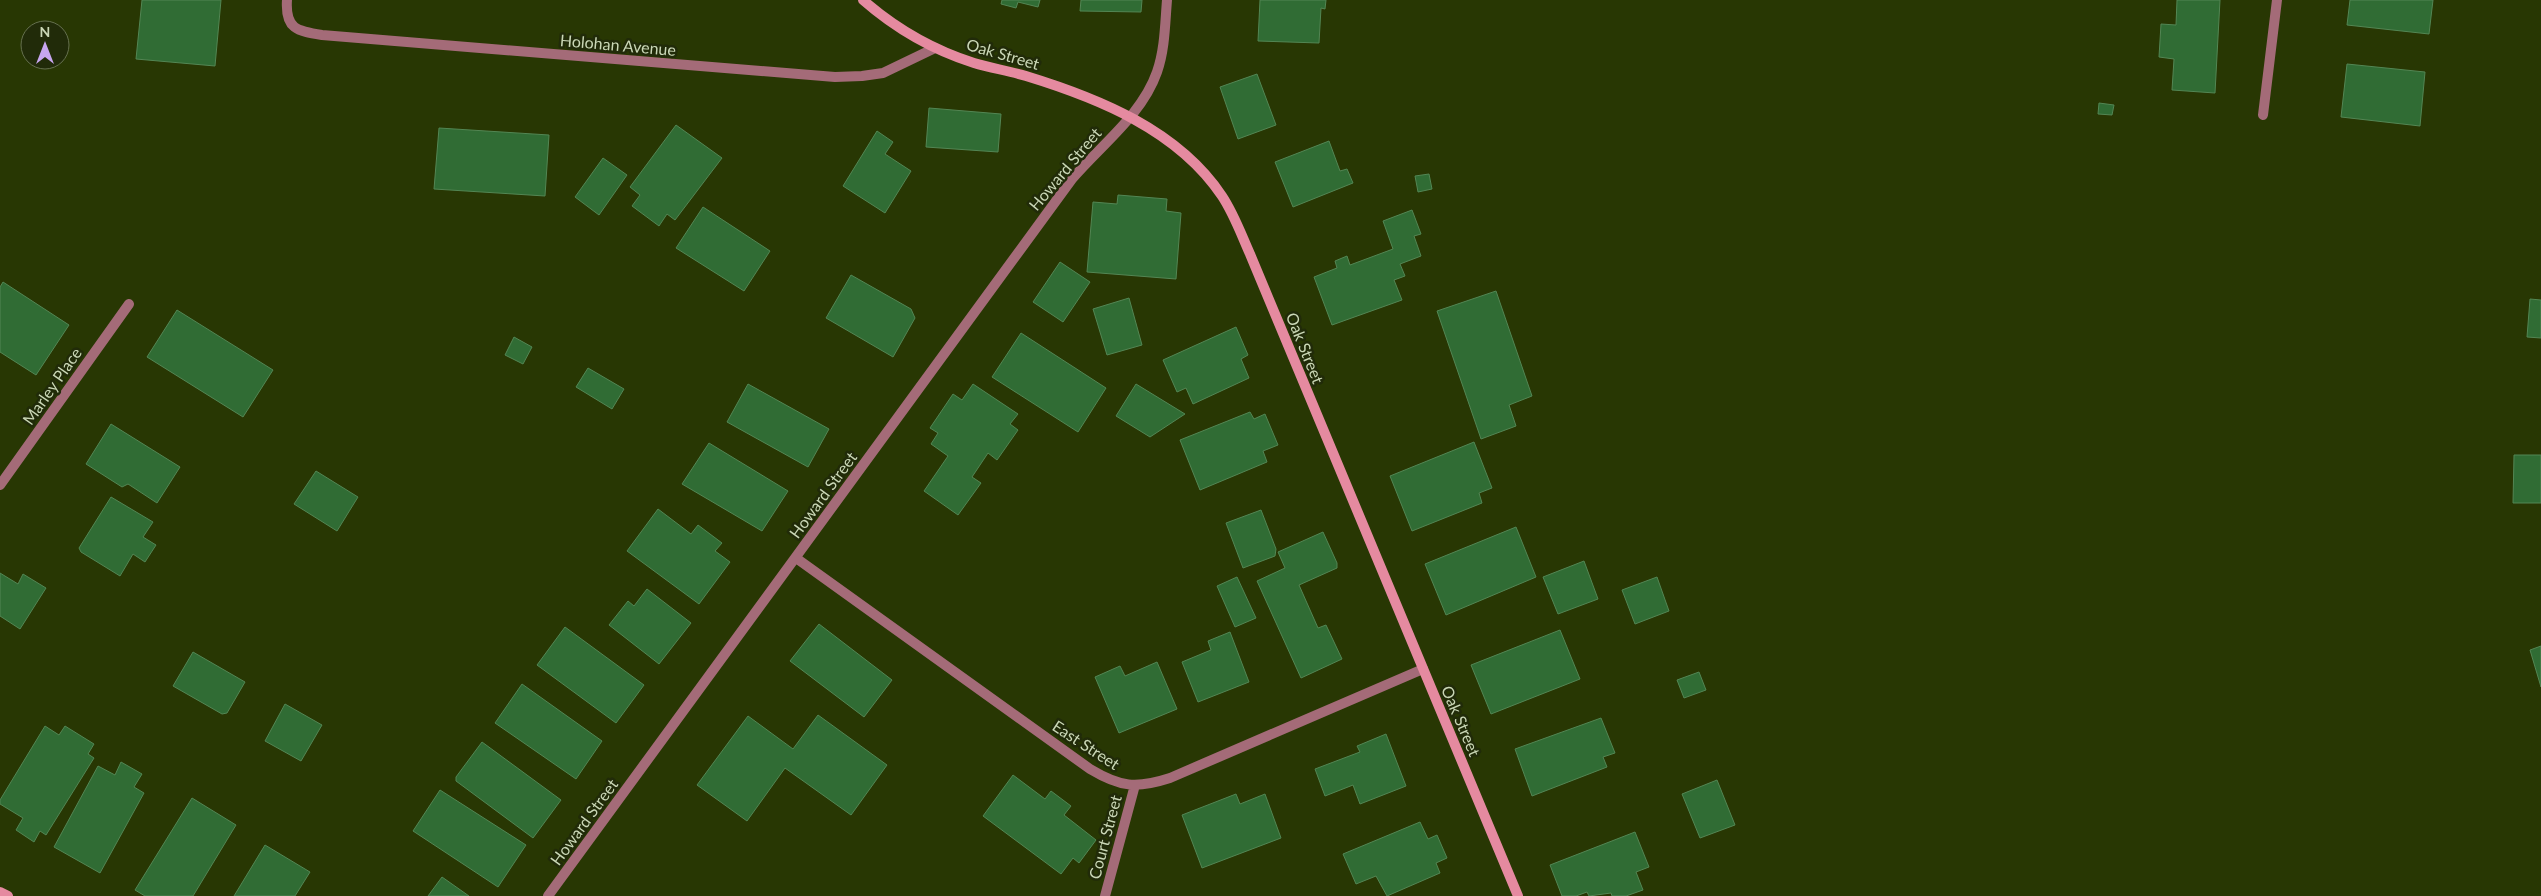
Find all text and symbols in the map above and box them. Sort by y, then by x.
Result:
north arrow [20,20,70,70]
text: N [40,23,50,40]
street label: Holohan Avenue [559,30,677,59]
street label: Oak Street [965,34,1042,73]
street label: Howard Street [1025,123,1105,214]
street label: Oak Street [1283,310,1328,386]
street label: Marley Place [18,344,85,428]
street label: Howard Street [785,448,860,542]
street label: Oak Street [1438,683,1485,759]
street label: East Street [1049,716,1124,773]
street label: Howard Street [546,775,621,869]
street label: Court Street [1084,792,1125,881]

